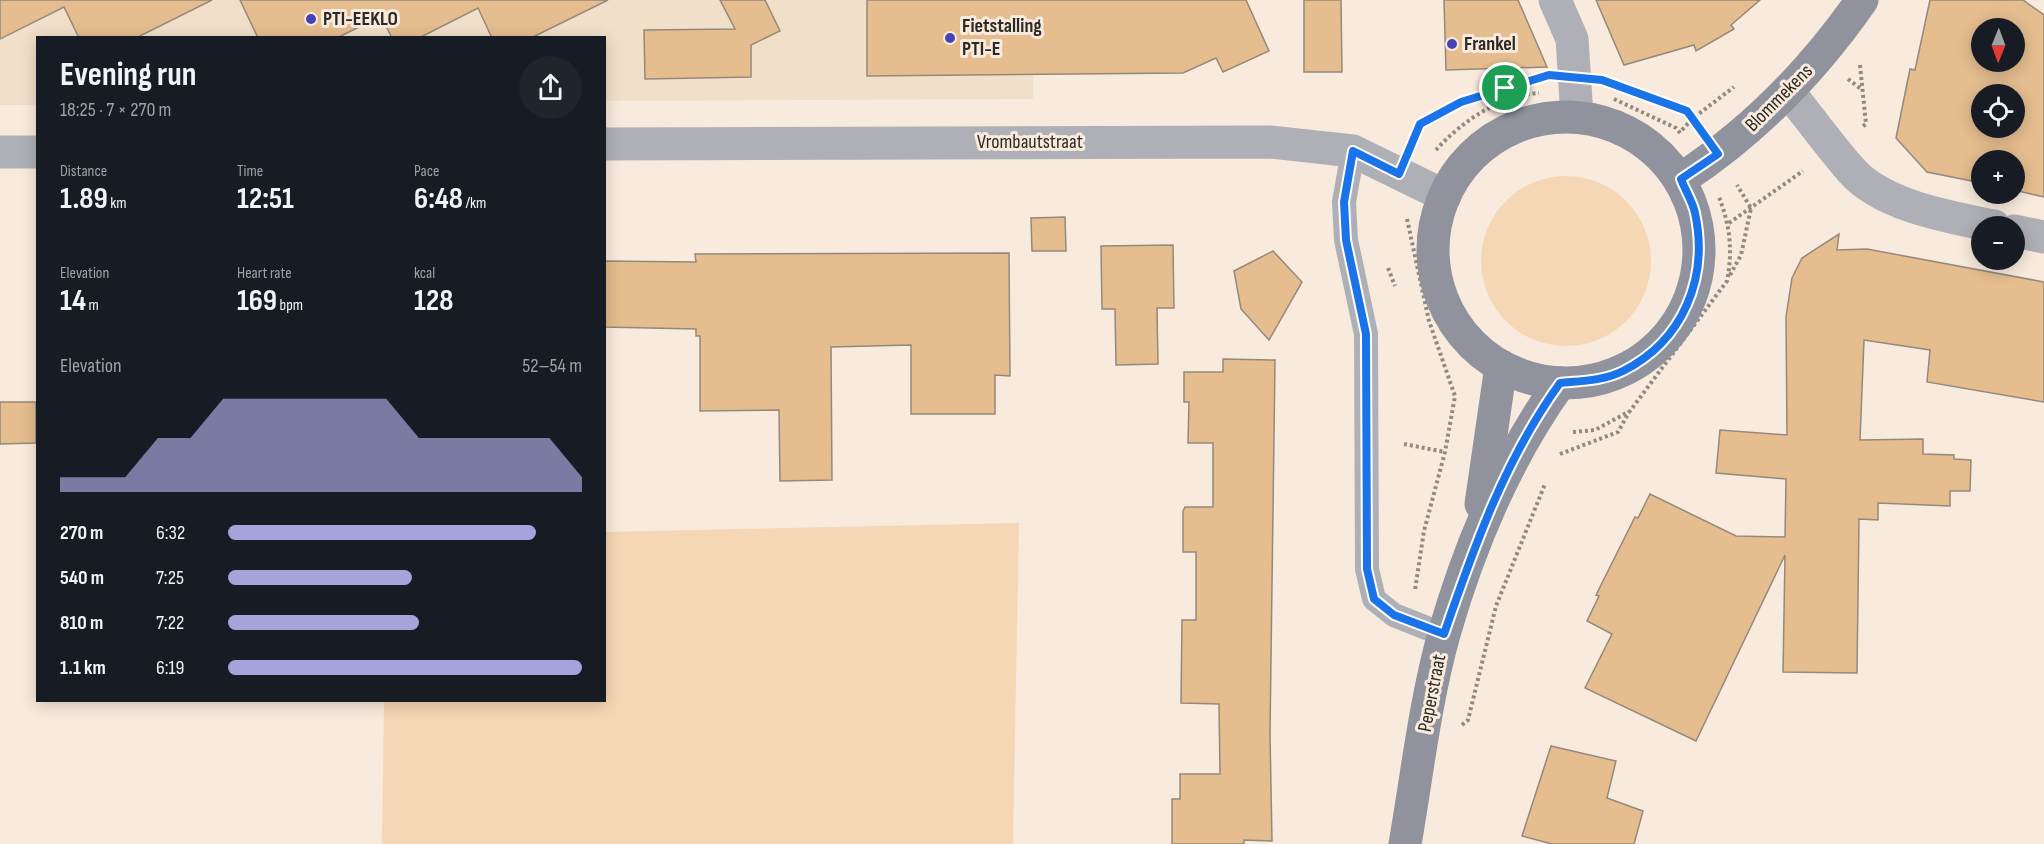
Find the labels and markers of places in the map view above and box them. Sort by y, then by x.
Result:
place label: PTI-EEKLO [323,7,398,31]
marker: PTI-EEKLO [304,12,318,26]
place label: Fietstalling PTI-E [962,14,1042,61]
marker: Fietstalling PTI-E [943,31,957,45]
place label: Frankel [1464,32,1516,56]
marker: Frankel [1445,37,1459,51]
pin [1479,62,1530,113]

